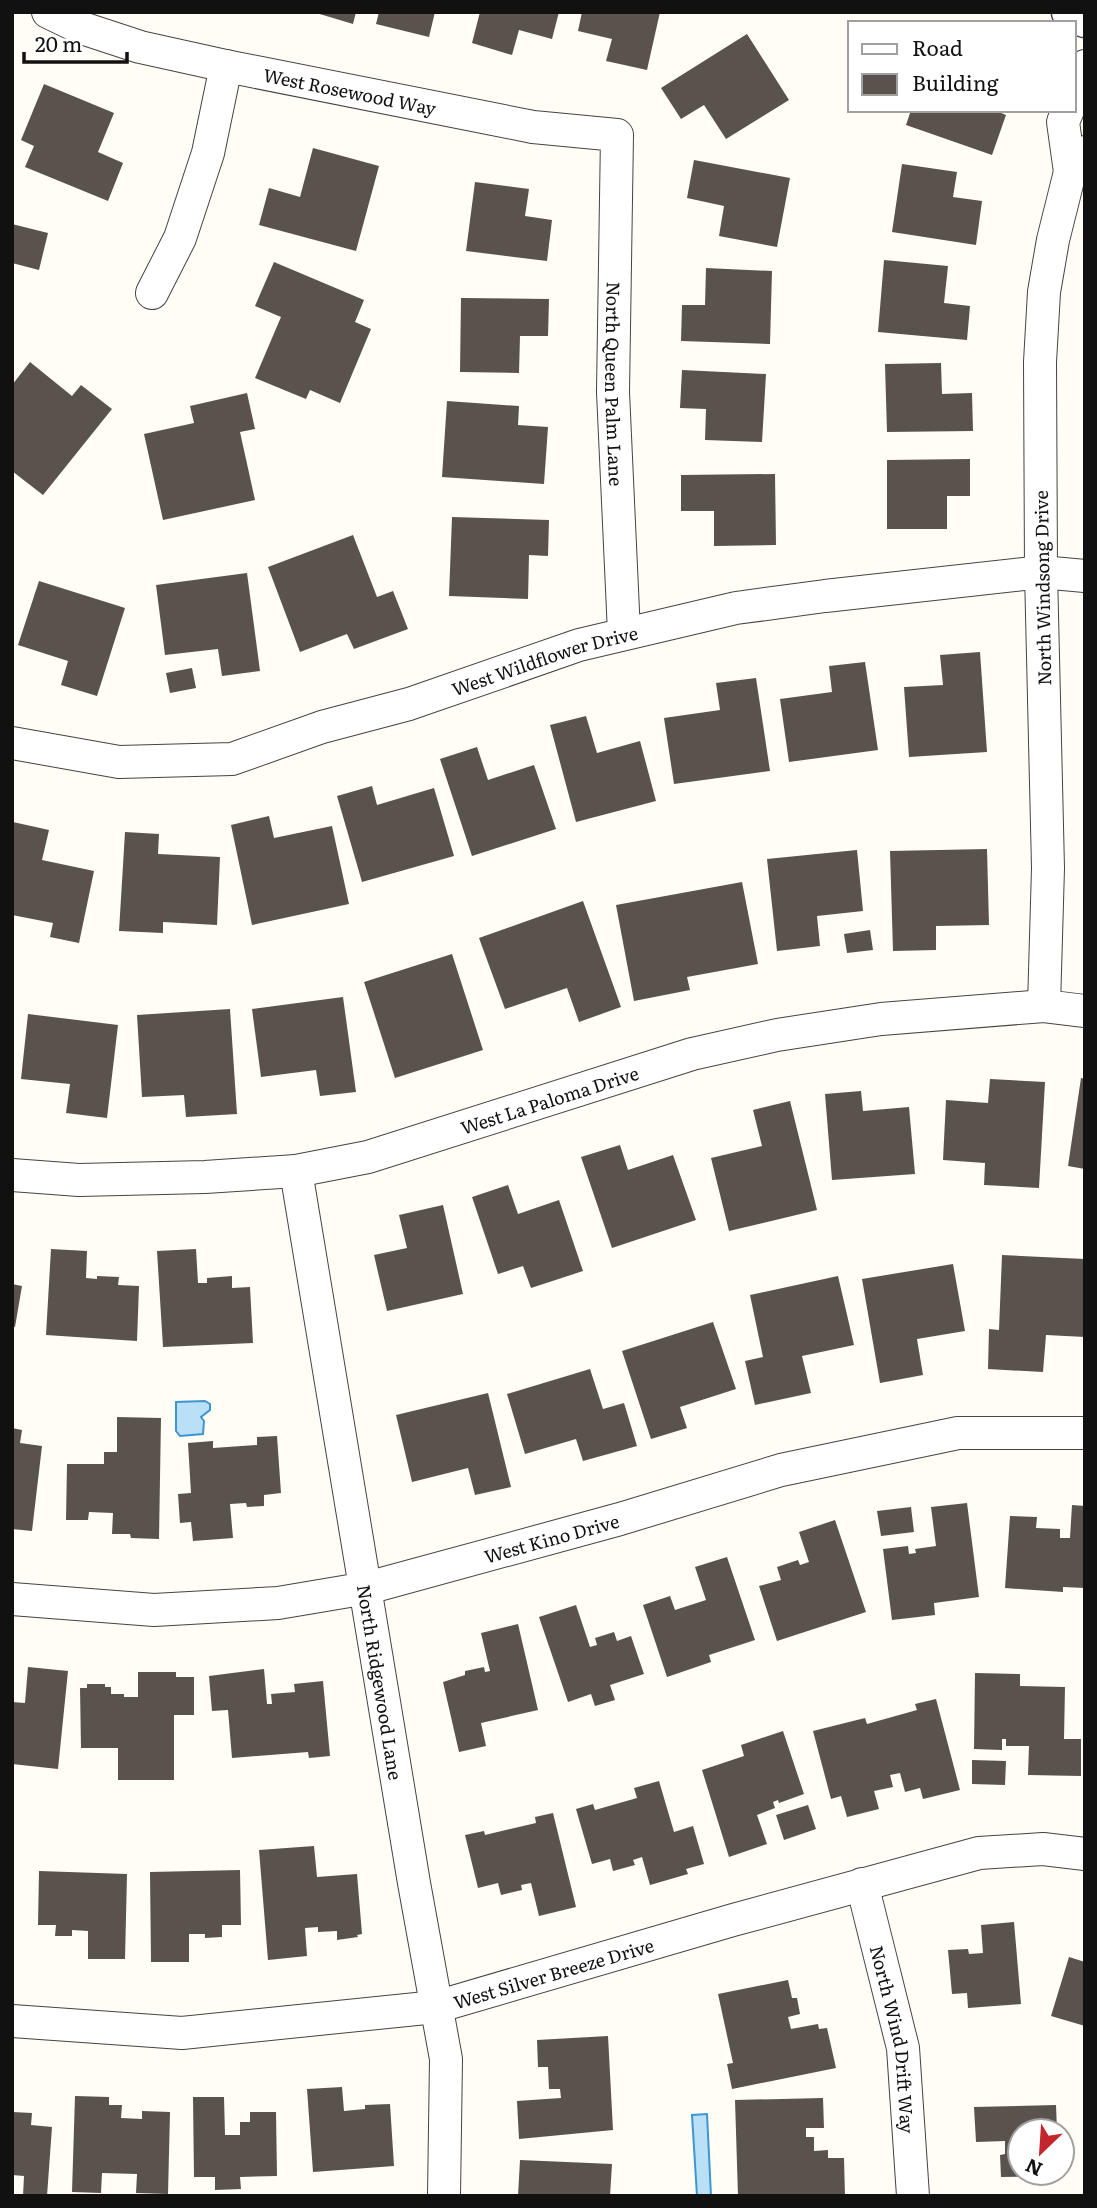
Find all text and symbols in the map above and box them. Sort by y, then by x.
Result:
scale bar [24,21,128,65]
legend [848,21,1076,112]
text: 20 m [35,27,82,58]
text: Road [912,31,963,62]
street label: West Rosewood Way [261,60,439,121]
text: Building [912,66,999,97]
street label: North Queen Palm Lane [599,281,631,487]
street label: North Windsong Drive [1027,490,1057,686]
street label: West Wildflower Drive [448,618,640,702]
street label: West La Paloma Drive [457,1058,642,1140]
street label: West Kino Drive [481,1506,622,1569]
street label: North Ridgewood Lane [351,1582,410,1782]
street label: West Silver Breeze Drive [450,1931,657,2015]
street label: North Wind Drift Way [864,1942,922,2135]
north arrow [1006,2117,1076,2187]
text: N [1020,2152,1047,2184]

